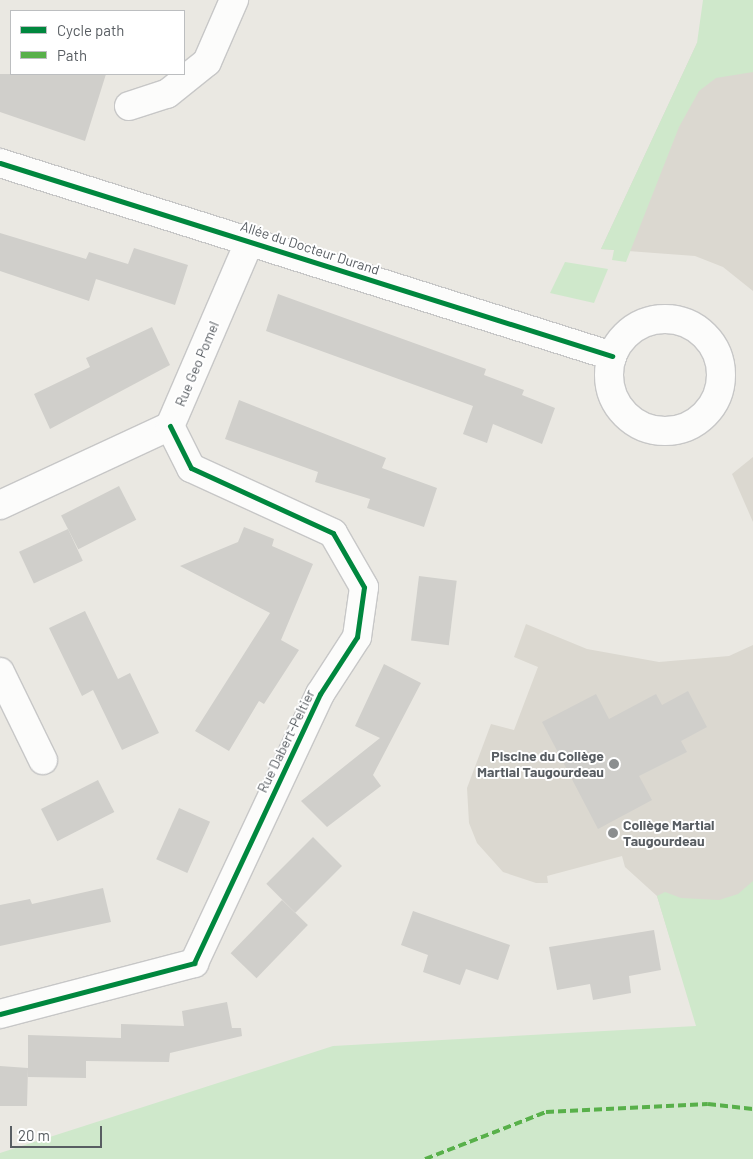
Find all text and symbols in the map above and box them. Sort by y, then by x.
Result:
legend [10,10,185,75]
text: Cycle path [57,21,124,39]
text: Path [57,46,87,64]
street label: Allée du Docteur Durand [238,218,382,278]
street label: Rue Geo Pomel [172,319,222,409]
street label: Rue Dabert-Peltier [254,687,318,795]
place label: Piscine du Collège Martial Taugourdeau [477,748,604,780]
marker: Piscine du Collège Martial Taugourdeau [608,758,620,770]
place label: Collège Martial Taugourdeau [623,817,715,850]
marker: Collège Martial Taugourdeau [607,827,619,839]
scale bar [12,1116,105,1148]
text: 20 m [18,1126,50,1144]

